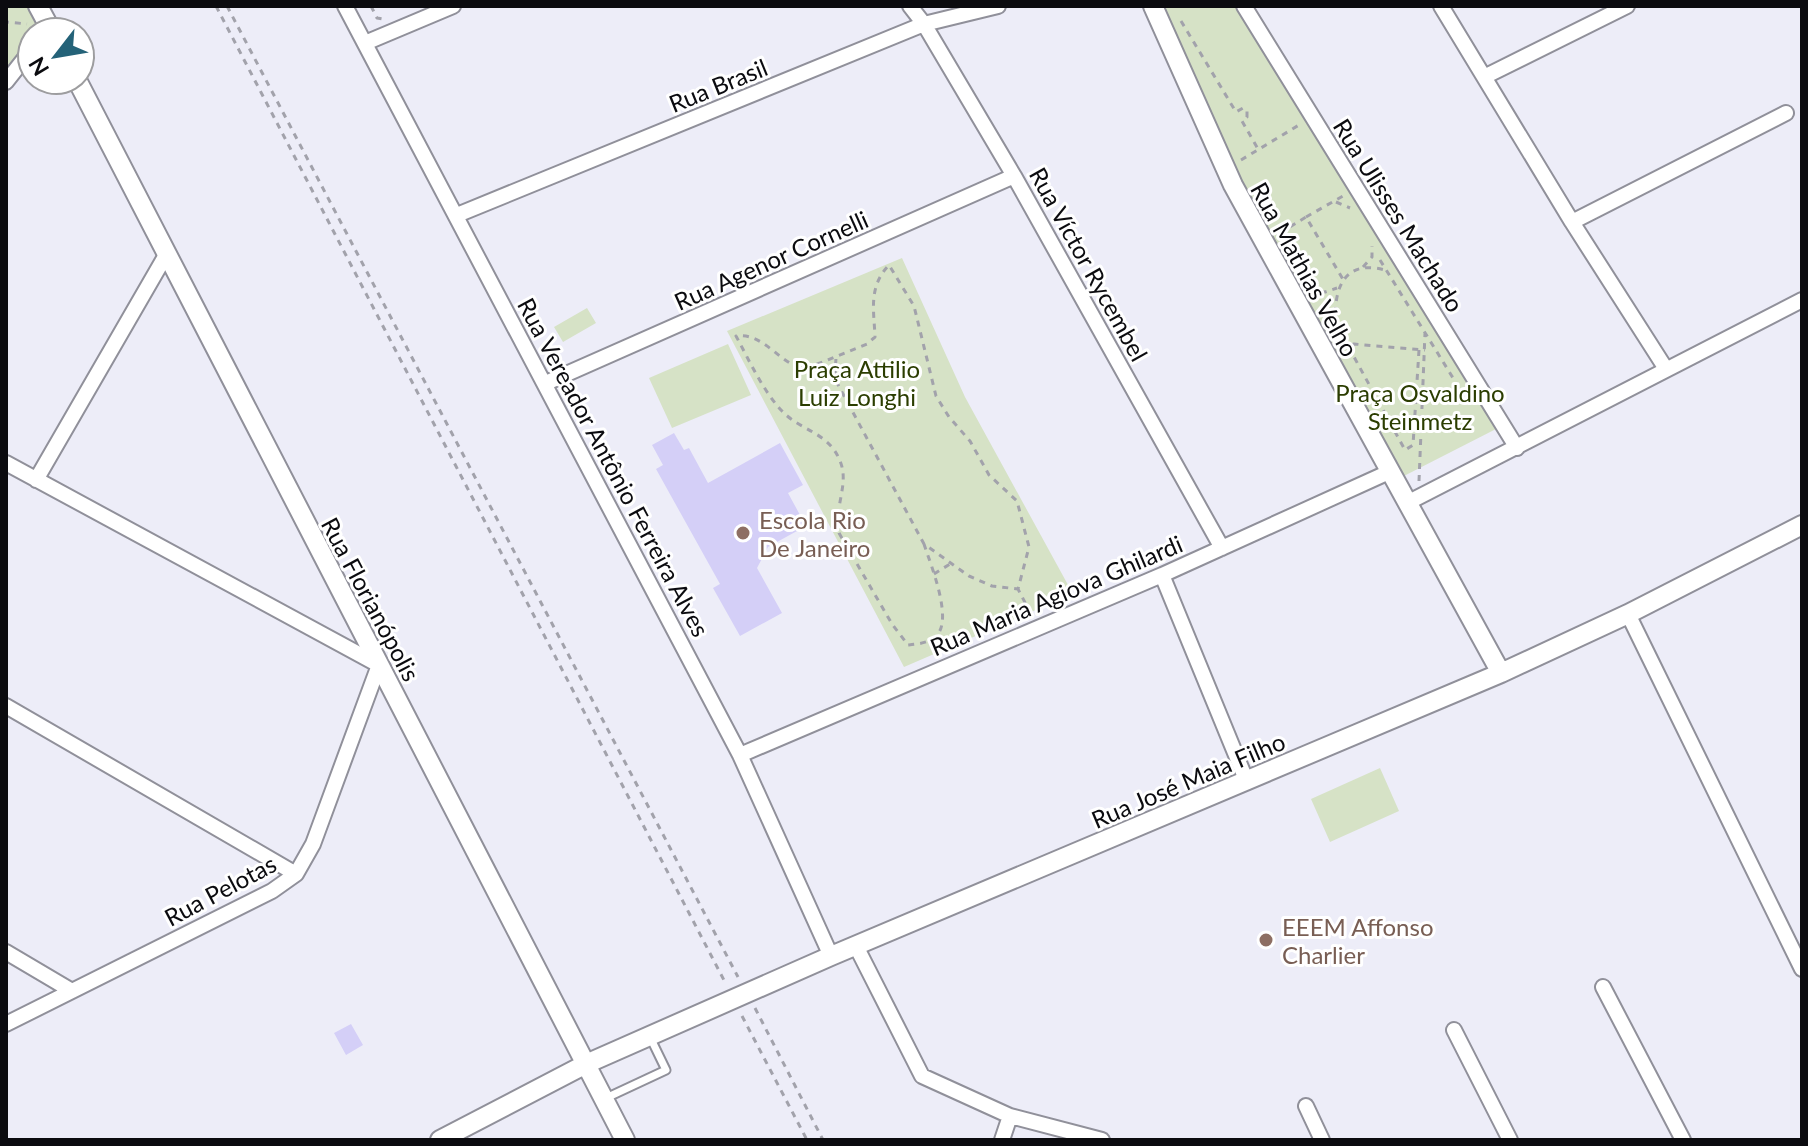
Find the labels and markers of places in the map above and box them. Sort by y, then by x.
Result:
place label: Escola Rio De Janeiro [759,505,870,562]
marker: Escola Rio De Janeiro [734,524,752,542]
place label: EEEM Affonso Charlier [1282,912,1434,969]
marker: EEEM Affonso Charlier [1257,931,1275,949]

